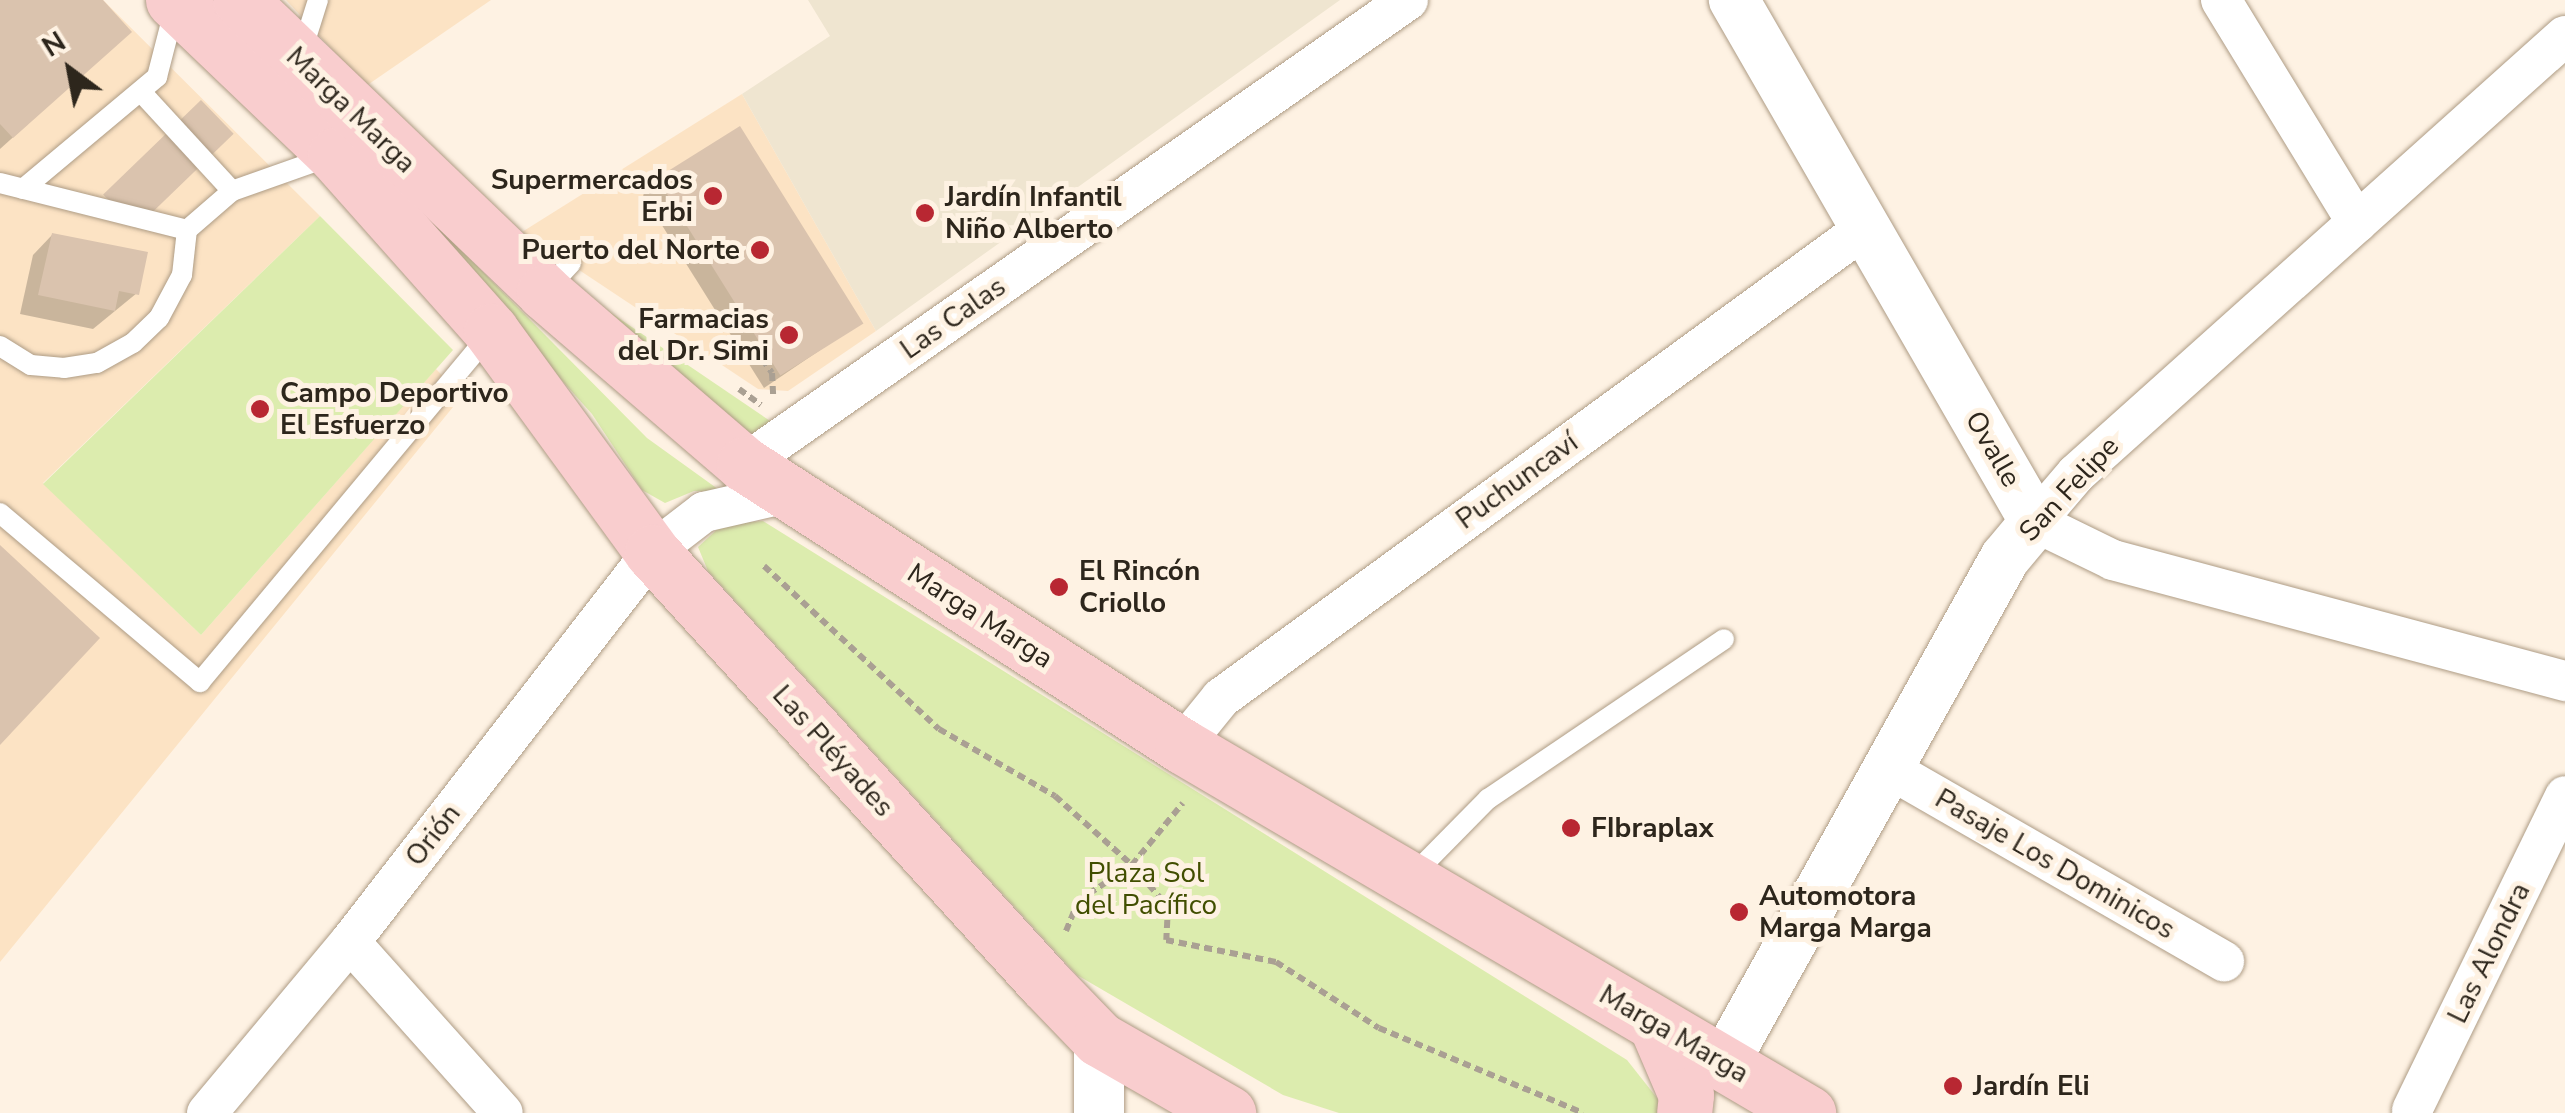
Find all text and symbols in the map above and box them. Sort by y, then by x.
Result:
north arrow [20,20,120,120]
text: N [35,23,73,66]
street label: Marga Marga [279,40,423,180]
place label: Supermercados Erbi [491,163,693,229]
place label: Jardín Infantil Niño Alberto [945,180,1122,246]
marker: Supermercados Erbi [702,185,724,207]
marker: Jardín Infantil Niño Alberto [914,202,936,224]
place label: Puerto del Norte [521,233,740,267]
marker: Puerto del Norte [749,239,771,261]
street label: Las Calas [894,270,1012,366]
place label: Farmacias del Dr. Simi [618,302,769,368]
marker: Farmacias del Dr. Simi [778,324,800,346]
place label: Campo Deportivo El Esfuerzo [280,376,509,442]
marker: Campo Deportivo El Esfuerzo [249,398,271,420]
street label: Ovalle [1958,405,2028,493]
street label: Puchuncaví [1450,426,1584,536]
street label: San Felipe [2012,430,2126,548]
place label: El Rincón Criollo [1079,554,1200,620]
street label: Marga Marga [901,556,1059,676]
marker: El Rincón Criollo [1048,576,1070,598]
street label: Las Pléyades [765,678,901,824]
street label: Pasaje Los Dominicos [1929,782,2181,946]
street label: Orión [398,797,468,873]
place label: FIbraplax [1591,811,1714,845]
marker: FIbraplax [1560,817,1582,839]
park label: Plaza Sol del Pacífico [1075,856,1217,922]
street label: Las Alondra [2441,877,2537,1029]
place label: Automotora Marga Marga [1759,879,1932,945]
marker: Automotora Marga Marga [1728,901,1750,923]
street label: Marga Marga [1593,978,1755,1090]
place label: Jardín Eli [1973,1069,2090,1103]
marker: Jardín Eli [1942,1075,1964,1097]

